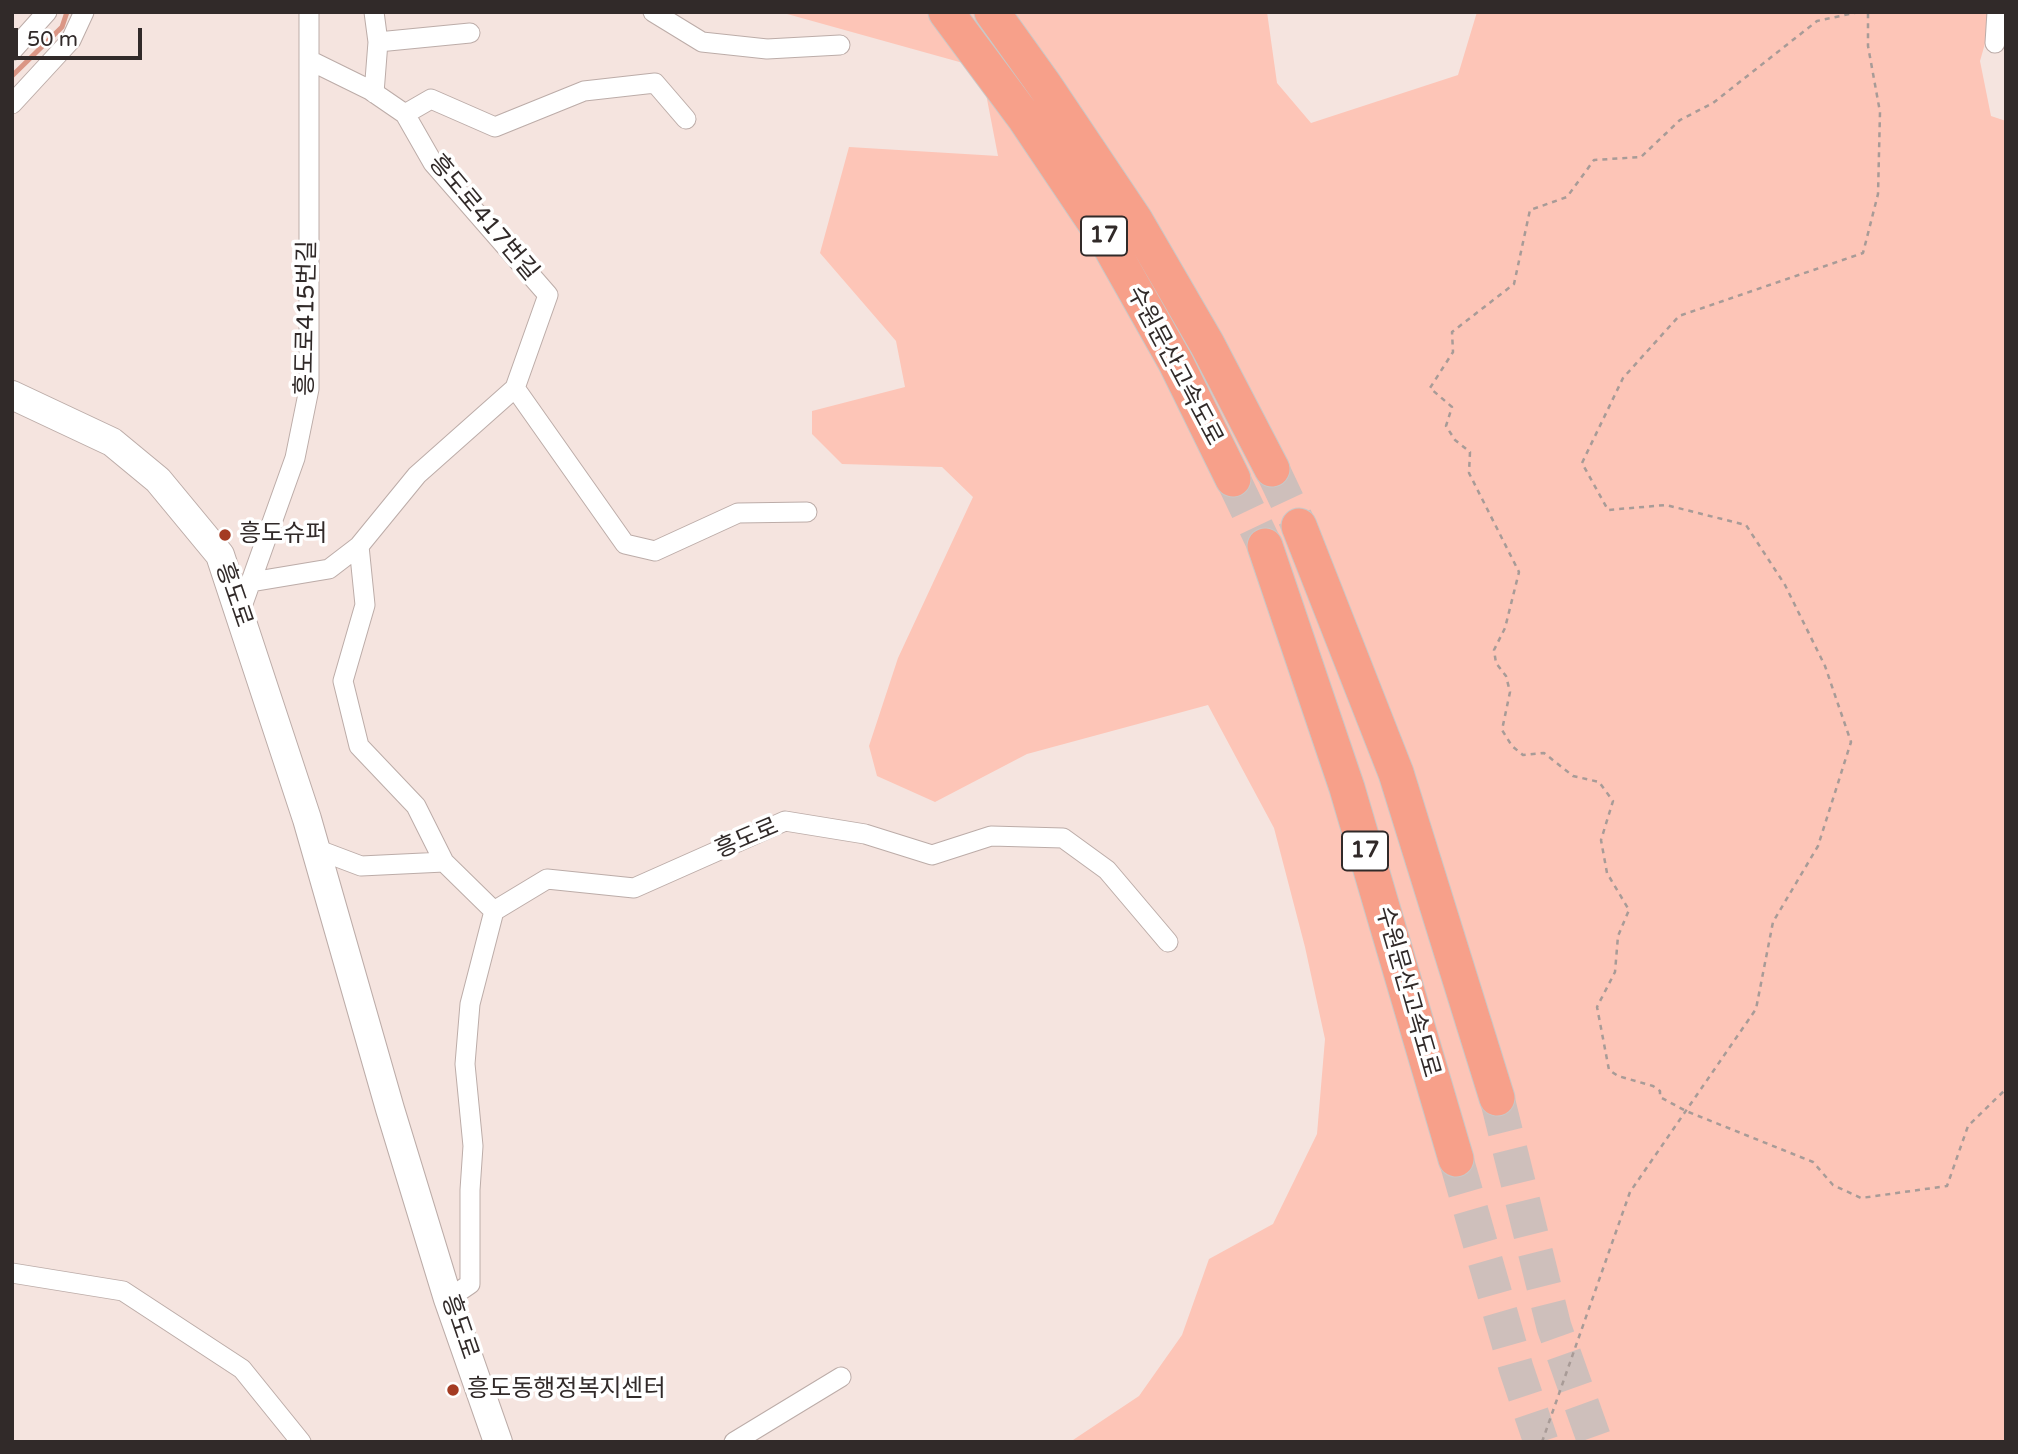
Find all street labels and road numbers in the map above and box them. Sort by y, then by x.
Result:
street label: 흥도로417번길 [422,149,544,287]
road number: 17 [1081,216,1127,256]
street label: 흥도로415번길 [291,240,323,396]
street label: 수원문산고속도로 [1120,281,1228,451]
street label: 흥도로 [209,559,257,631]
street label: 흥도로 [711,813,783,865]
road number: 17 [1342,832,1388,870]
street label: 수원문산고속도로 [1369,903,1445,1081]
street label: 흥도로 [435,1291,483,1363]

